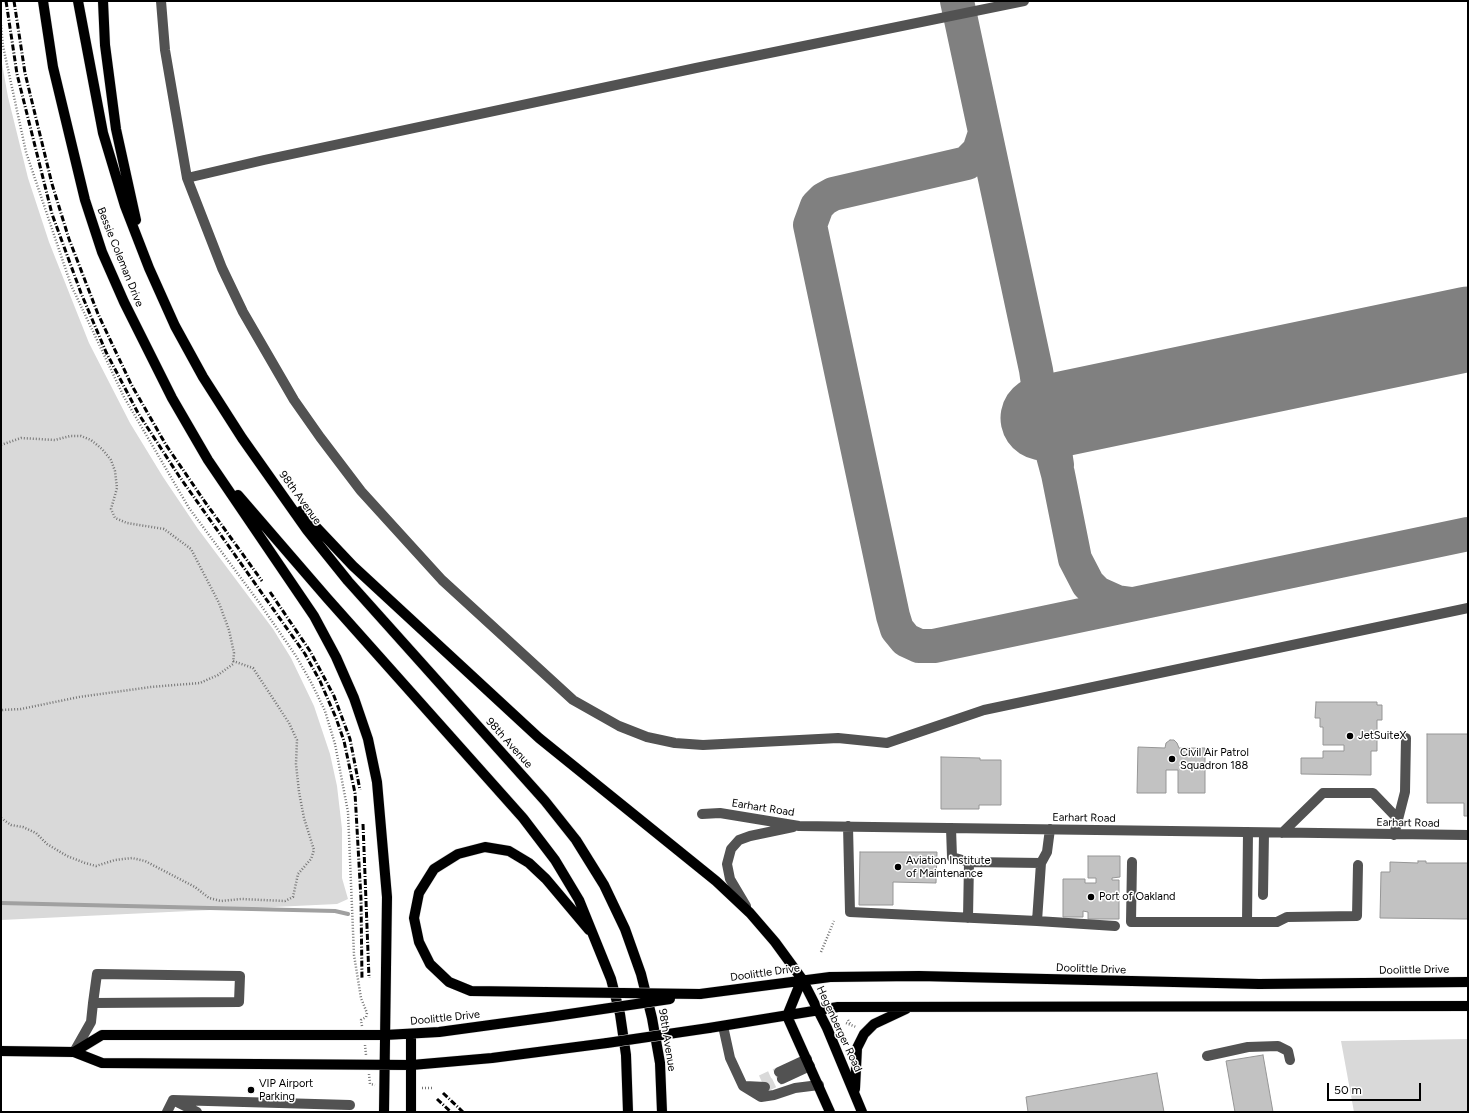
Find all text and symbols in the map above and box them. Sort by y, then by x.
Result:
street label: Bessie Coleman Drive [94,205,146,309]
street label: 98th Avenue [276,469,324,527]
street label: 98th Avenue [483,715,535,771]
place label: JetSuiteX [1358,729,1406,743]
marker: JetSuiteX [1345,731,1355,741]
place label: Civil Air Patrol Squadron 188 [1180,746,1249,772]
marker: Civil Air Patrol Squadron 188 [1167,754,1177,764]
street label: Earhart Road [731,797,795,819]
street label: Earhart Road [1052,811,1116,825]
street label: Earhart Road [1376,816,1440,830]
place label: Aviation Institute of Maintenance [906,854,991,880]
marker: Aviation Institute of Maintenance [893,862,903,872]
place label: Port of Oakland [1099,890,1175,904]
marker: Port of Oakland [1086,892,1096,902]
street label: Doolittle Drive [1056,961,1126,977]
street label: Doolittle Drive [729,962,801,984]
street label: Doolittle Drive [1379,963,1449,977]
street label: Hegenberger Road [813,984,865,1074]
street label: Doolittle Drive [409,1008,481,1028]
street label: 98th Avenue [656,1008,678,1072]
scale bar [1329,1075,1423,1101]
place label: VIP Airport Parking [259,1077,313,1103]
text: 50 m [1334,1083,1362,1097]
marker: VIP Airport Parking [246,1085,256,1095]

